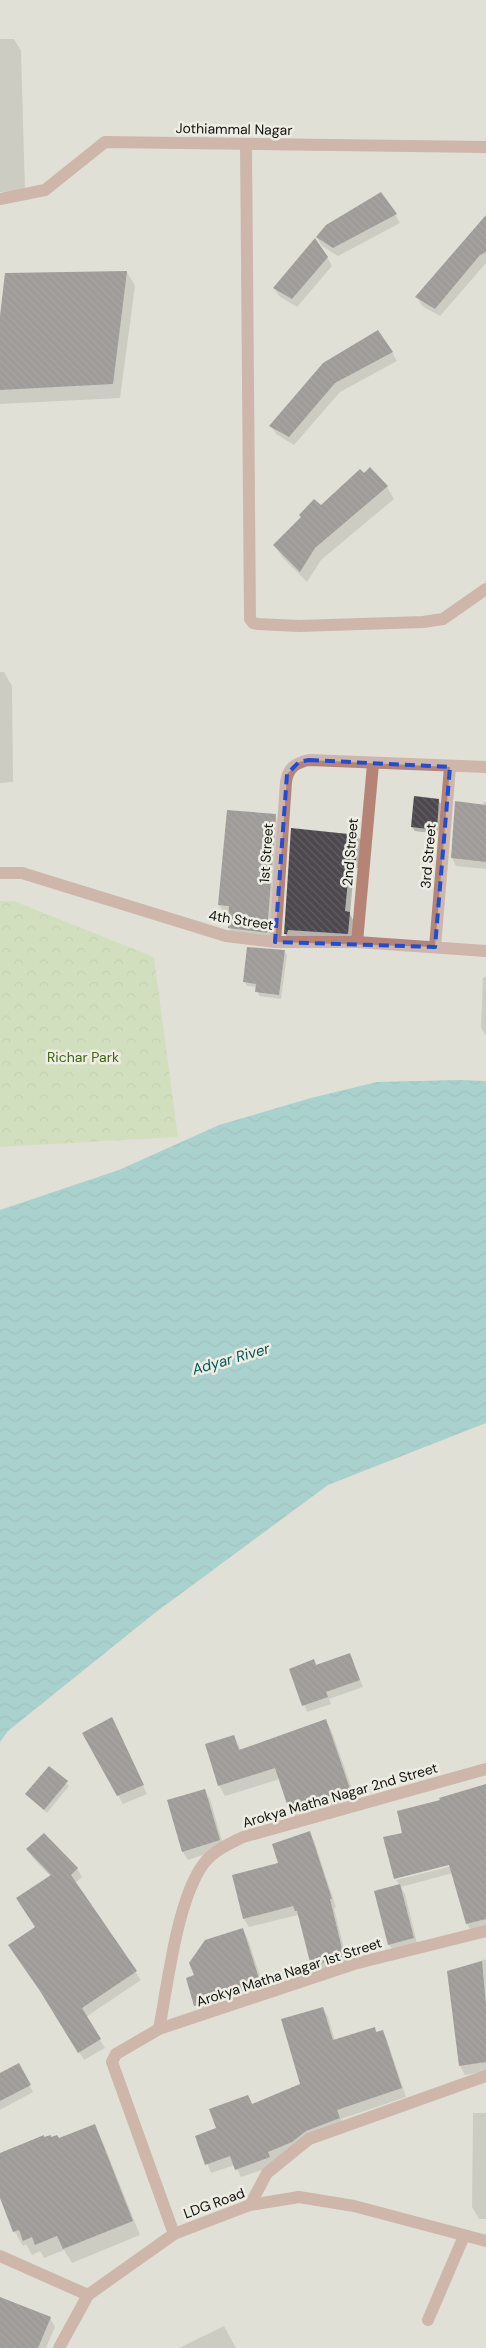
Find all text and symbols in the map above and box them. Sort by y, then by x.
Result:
street label: Jothiammal Nagar [175,119,293,139]
street label: 2nd Street [338,817,362,887]
street label: 1st Street [255,822,277,884]
street label: 3rd Street [416,823,440,889]
street label: 4th Street [207,906,275,934]
park label: Richar Park [47,1048,119,1066]
water label: Adyar River [189,1338,272,1380]
street label: Arokya Matha Nagar 2nd Street [240,1758,440,1832]
street label: Arokya Matha Nagar 1st Street [194,1933,384,2011]
street label: LDG Road [181,2184,247,2222]

